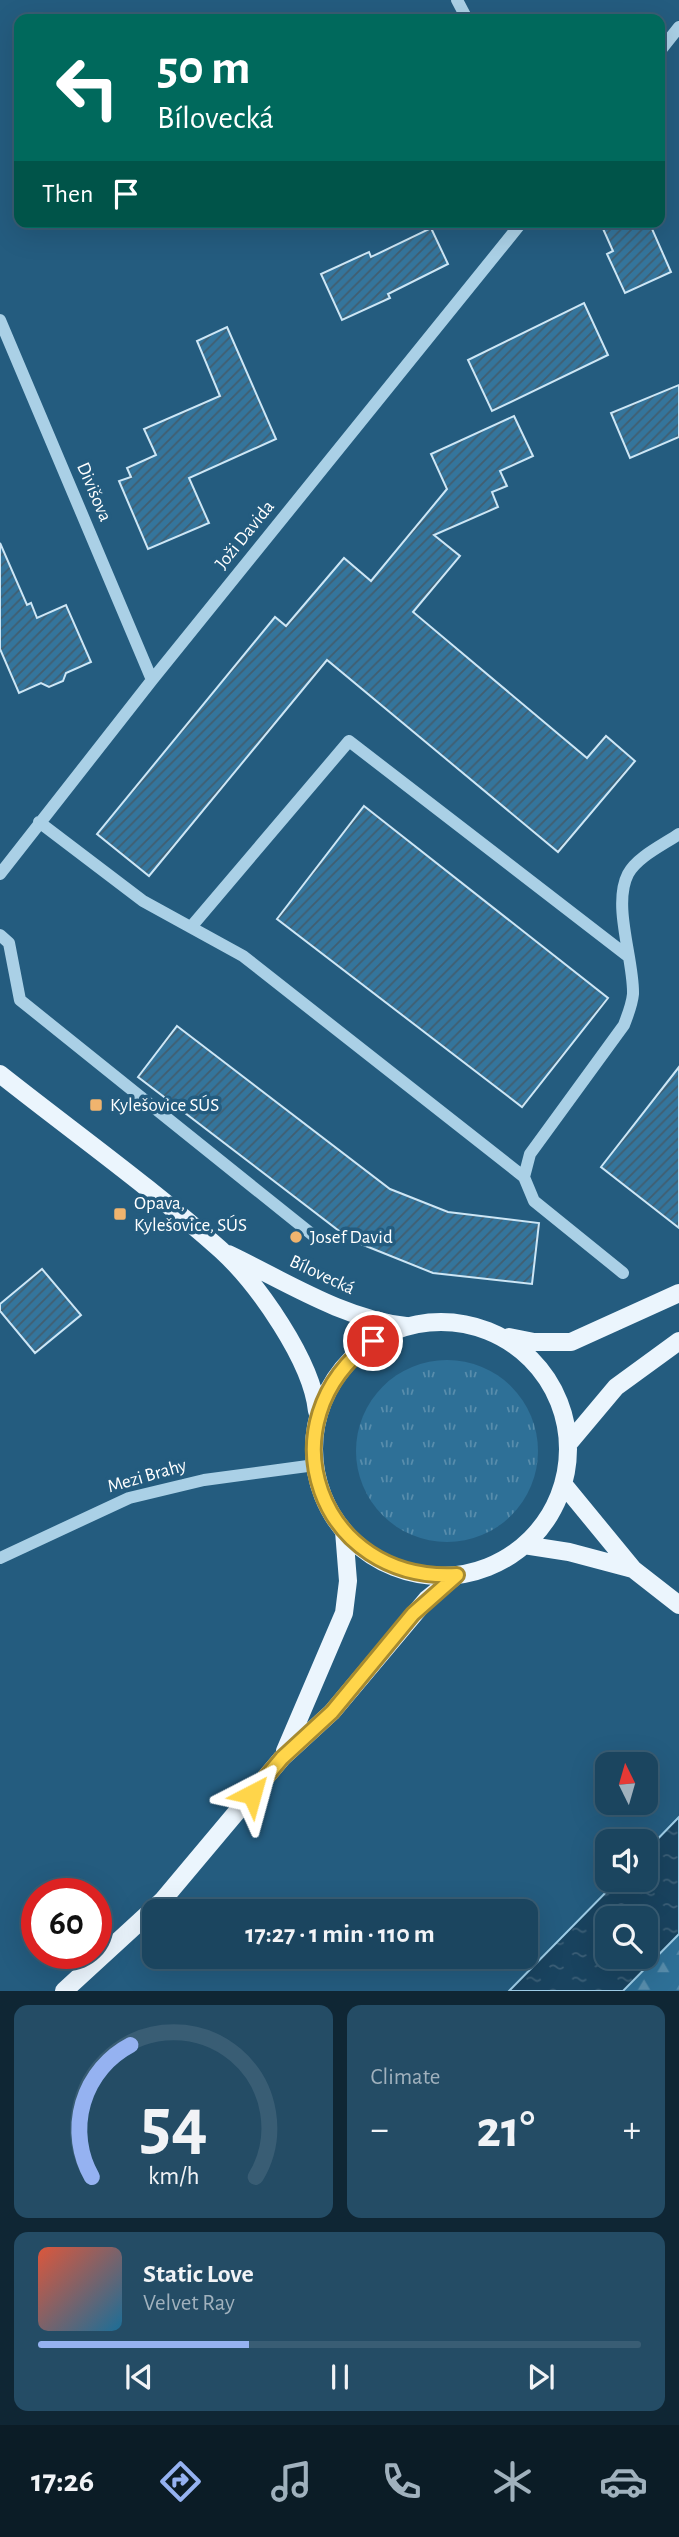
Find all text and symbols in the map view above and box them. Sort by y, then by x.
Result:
icon: left [42,42,133,133]
text: 50 m [157,44,251,93]
text: Bílovecká [157,102,274,134]
icon: arrive [107,175,145,213]
text: Then [42,181,93,207]
street label: Divišova [73,460,115,524]
street label: Joži Davida [212,497,278,573]
place label: Kylešovice SÚS [110,1094,219,1115]
marker: Kylešovice SÚS [88,1097,104,1113]
place label: Opava, Kylešovice, SÚS [134,1194,247,1235]
marker: Opava, Kylešovice, SÚS [112,1206,128,1222]
place label: Josef David [310,1228,393,1247]
marker: Josef David [288,1229,304,1245]
street label: Bílovecká [287,1252,358,1298]
pin [343,1311,403,1371]
icon: arrive [354,1322,392,1360]
street label: Mezi Brahy [105,1456,189,1496]
north arrow [595,1752,658,1815]
map controls [595,1752,658,1969]
position arrow [215,1757,289,1831]
button: sound [595,1829,658,1892]
speed limit sign: 60 [21,1878,112,1969]
button: search [595,1906,658,1969]
text: 17:27 · 1 min · 110 m [245,1921,435,1947]
text: Climate [371,2066,440,2089]
text: 54 [139,2090,207,2163]
text: 21° [477,2104,535,2156]
text: − [371,2111,389,2149]
text: + [623,2111,641,2149]
text: km/h [147,2164,199,2189]
text: Static Love [143,2261,254,2287]
text: Velvet Ray [143,2292,235,2315]
icon: previous [120,2358,158,2396]
icon: pause [321,2358,359,2396]
icon: next [522,2358,560,2396]
icon: directions [156,2457,205,2506]
icon: music [267,2457,316,2506]
icon: phone [377,2457,426,2506]
icon: climate [488,2457,537,2506]
icon: car [599,2457,648,2506]
text: 17:26 [31,2465,94,2497]

